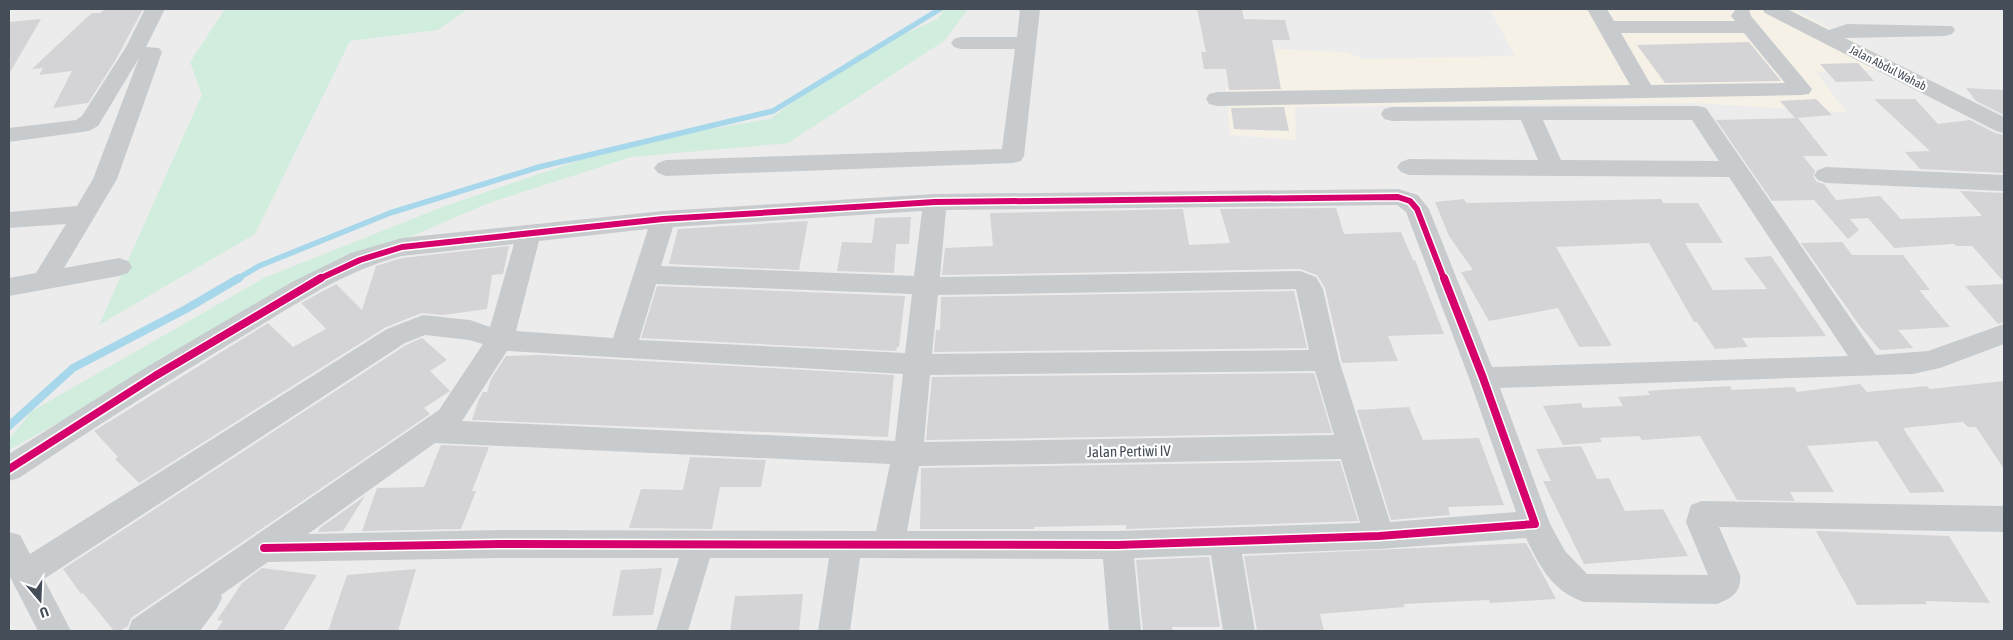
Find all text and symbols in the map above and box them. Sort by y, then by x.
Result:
street label: Jalan Abdul Wahab [1847,43,1929,94]
street label: Jalan Pertiwi IV [1087,442,1172,460]
north arrow [15,575,65,625]
text: U [38,603,51,621]

